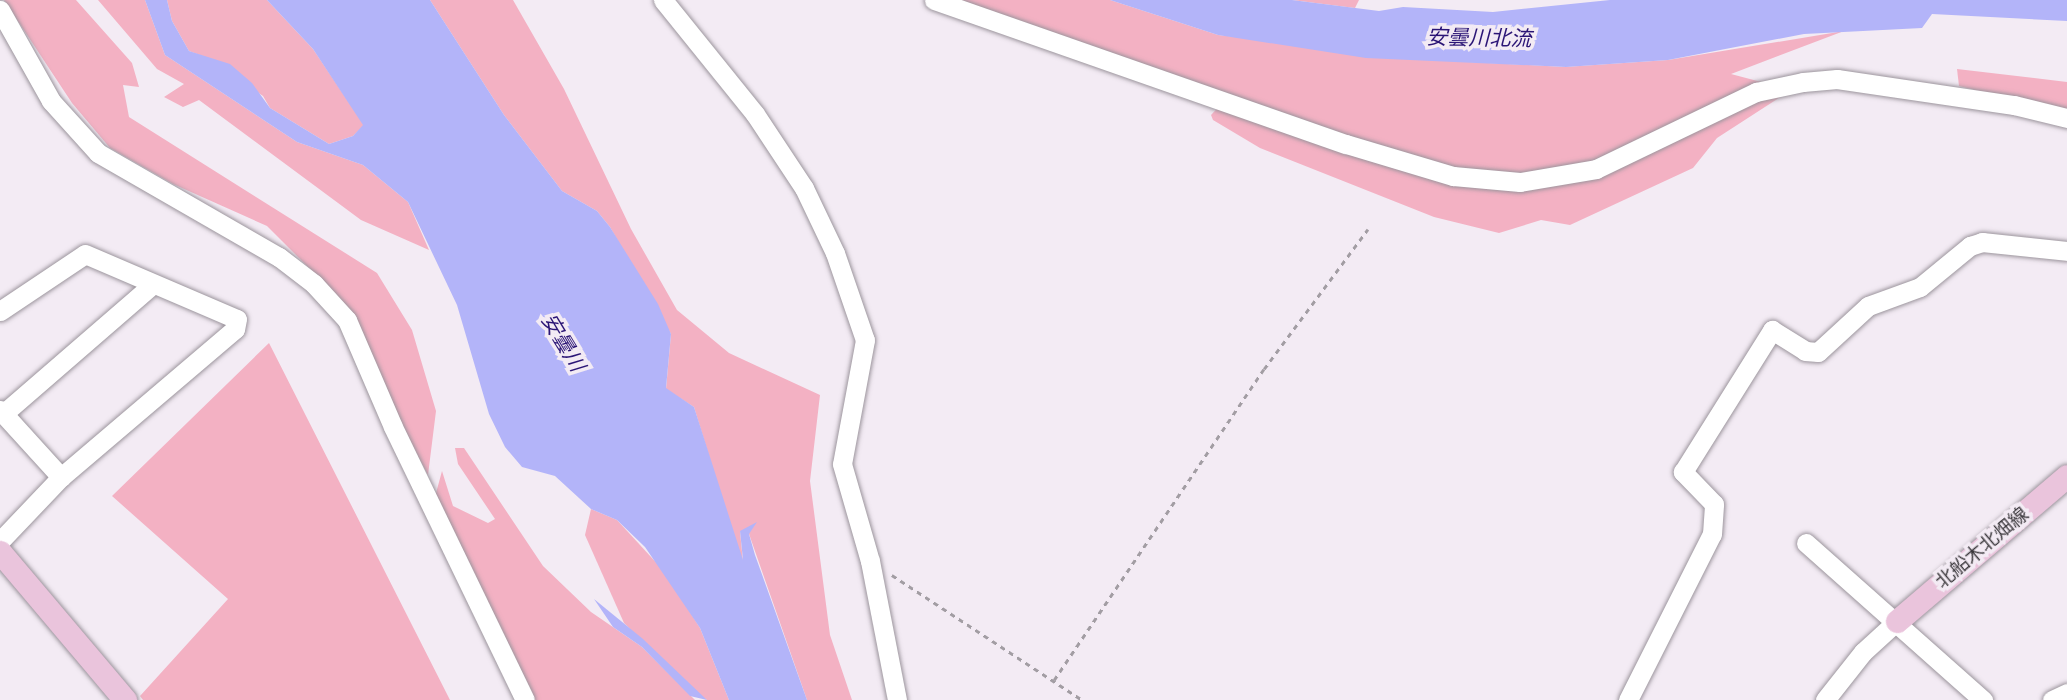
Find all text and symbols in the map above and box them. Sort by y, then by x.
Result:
water label: 安曇川北流 [1426,23,1532,51]
water label: 安曇川 [537,309,591,375]
street label: 北船木北畑線 [1931,503,2033,593]

